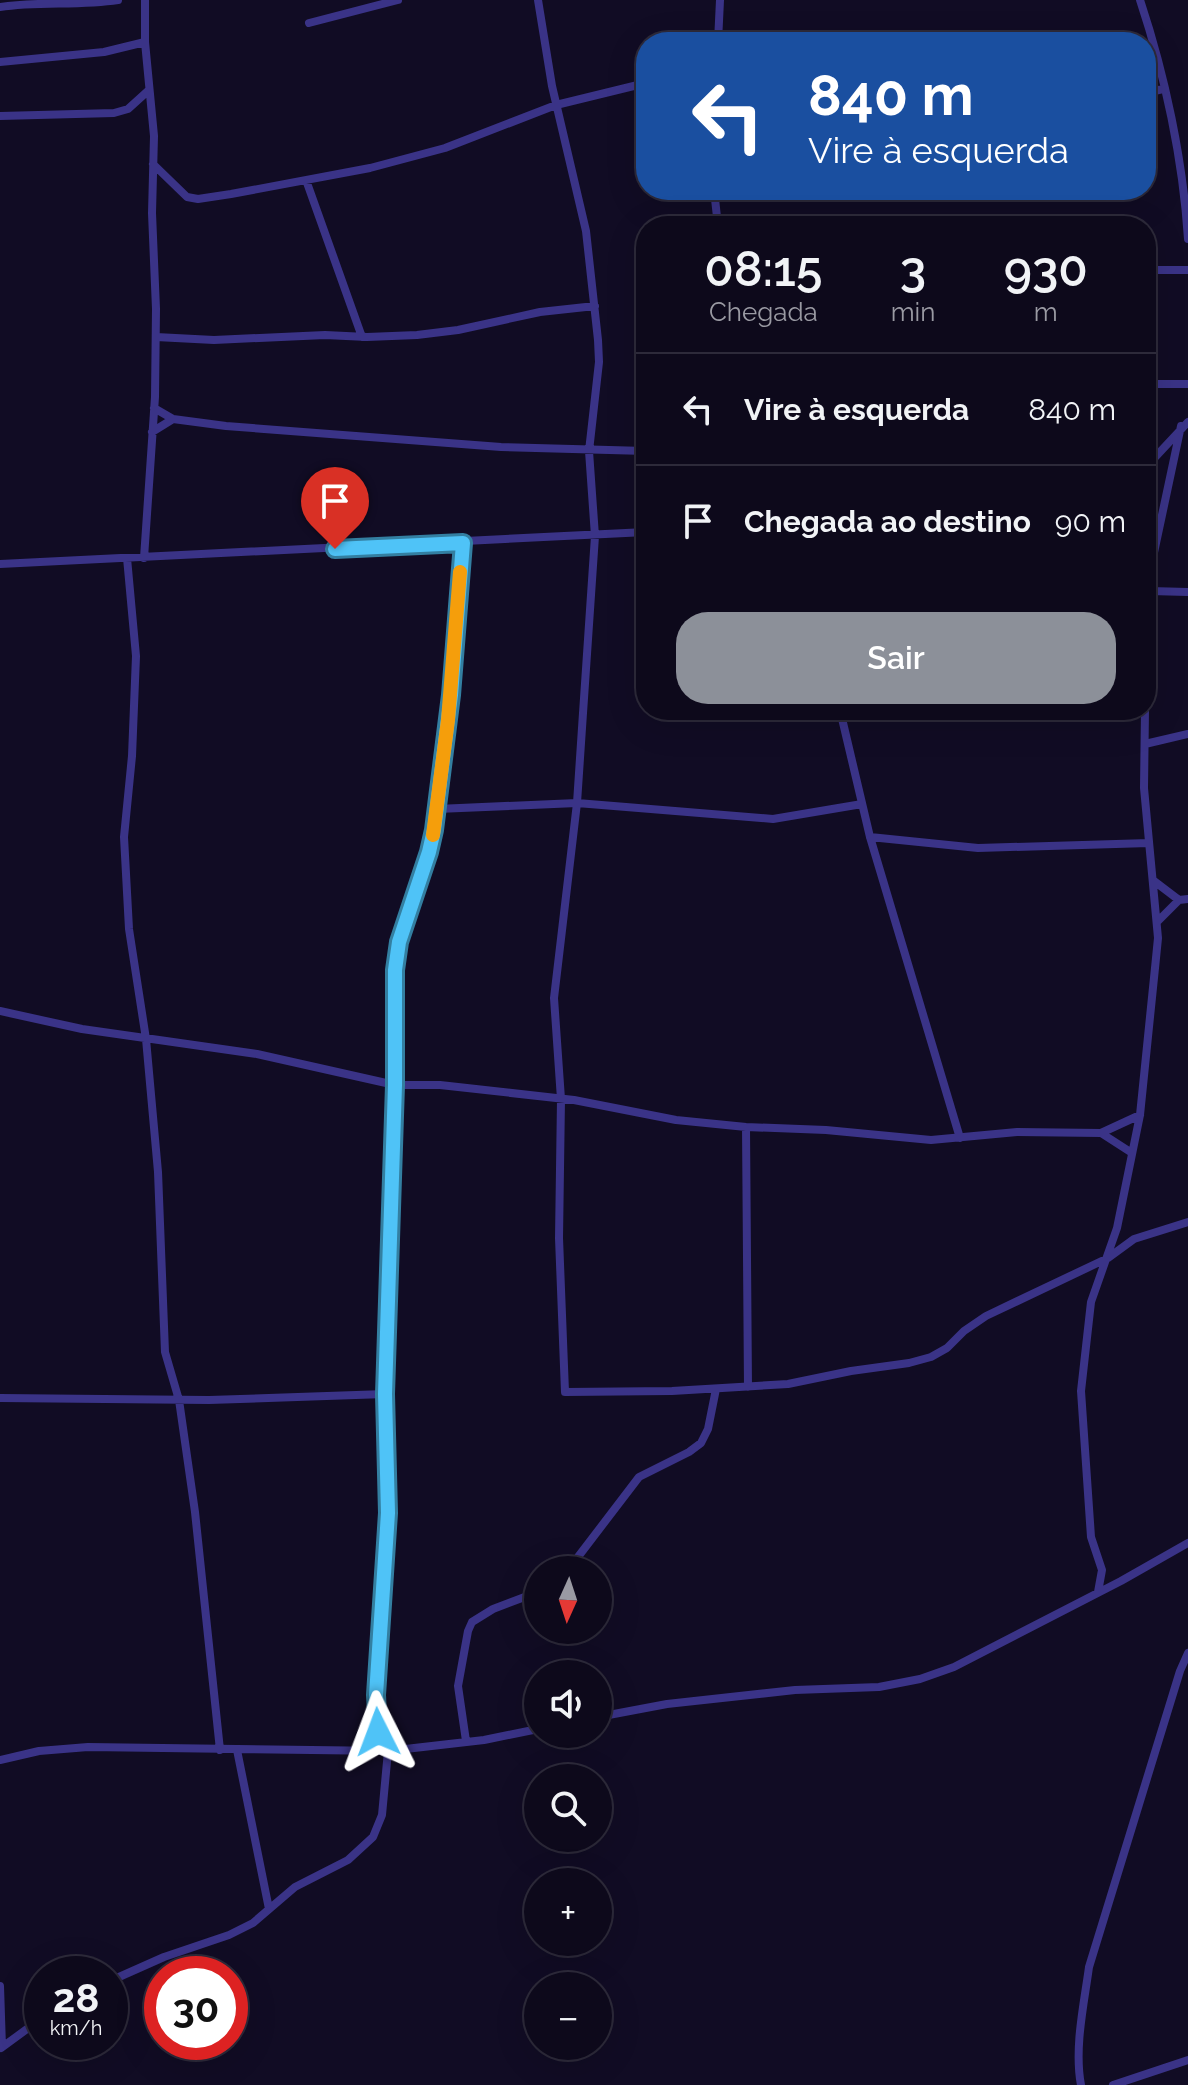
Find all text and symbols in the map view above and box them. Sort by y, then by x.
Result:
text: 840 m [808,62,974,128]
icon: left [676,64,780,168]
text: Vire à esquerda [808,129,1069,171]
text: 08:15 [704,241,822,297]
text: 3 [900,241,926,297]
text: 930 [1004,241,1088,297]
text: Chegada [709,297,818,327]
text: min [891,297,935,327]
text: m [1034,297,1058,327]
icon: left [676,387,720,431]
text: Vire à esquerda [744,392,969,427]
text: 840 m [1028,392,1116,427]
pin [301,467,369,549]
icon: arrive [313,479,357,523]
icon: arrive [676,499,720,543]
text: Chegada ao destino [744,504,1031,539]
text: 90 m [1055,504,1126,539]
button: Sair [676,612,1116,704]
north arrow [524,1556,612,1644]
map controls [524,1556,612,2060]
button: sound [524,1660,612,1748]
position arrow [336,1690,420,1774]
button: search [524,1764,612,1852]
button: + [524,1868,612,1956]
speed limit sign: 30 [144,1956,248,2060]
button: − [524,1972,612,2060]
text: 28 [53,1974,99,2021]
text: km/h [50,2016,102,2040]

